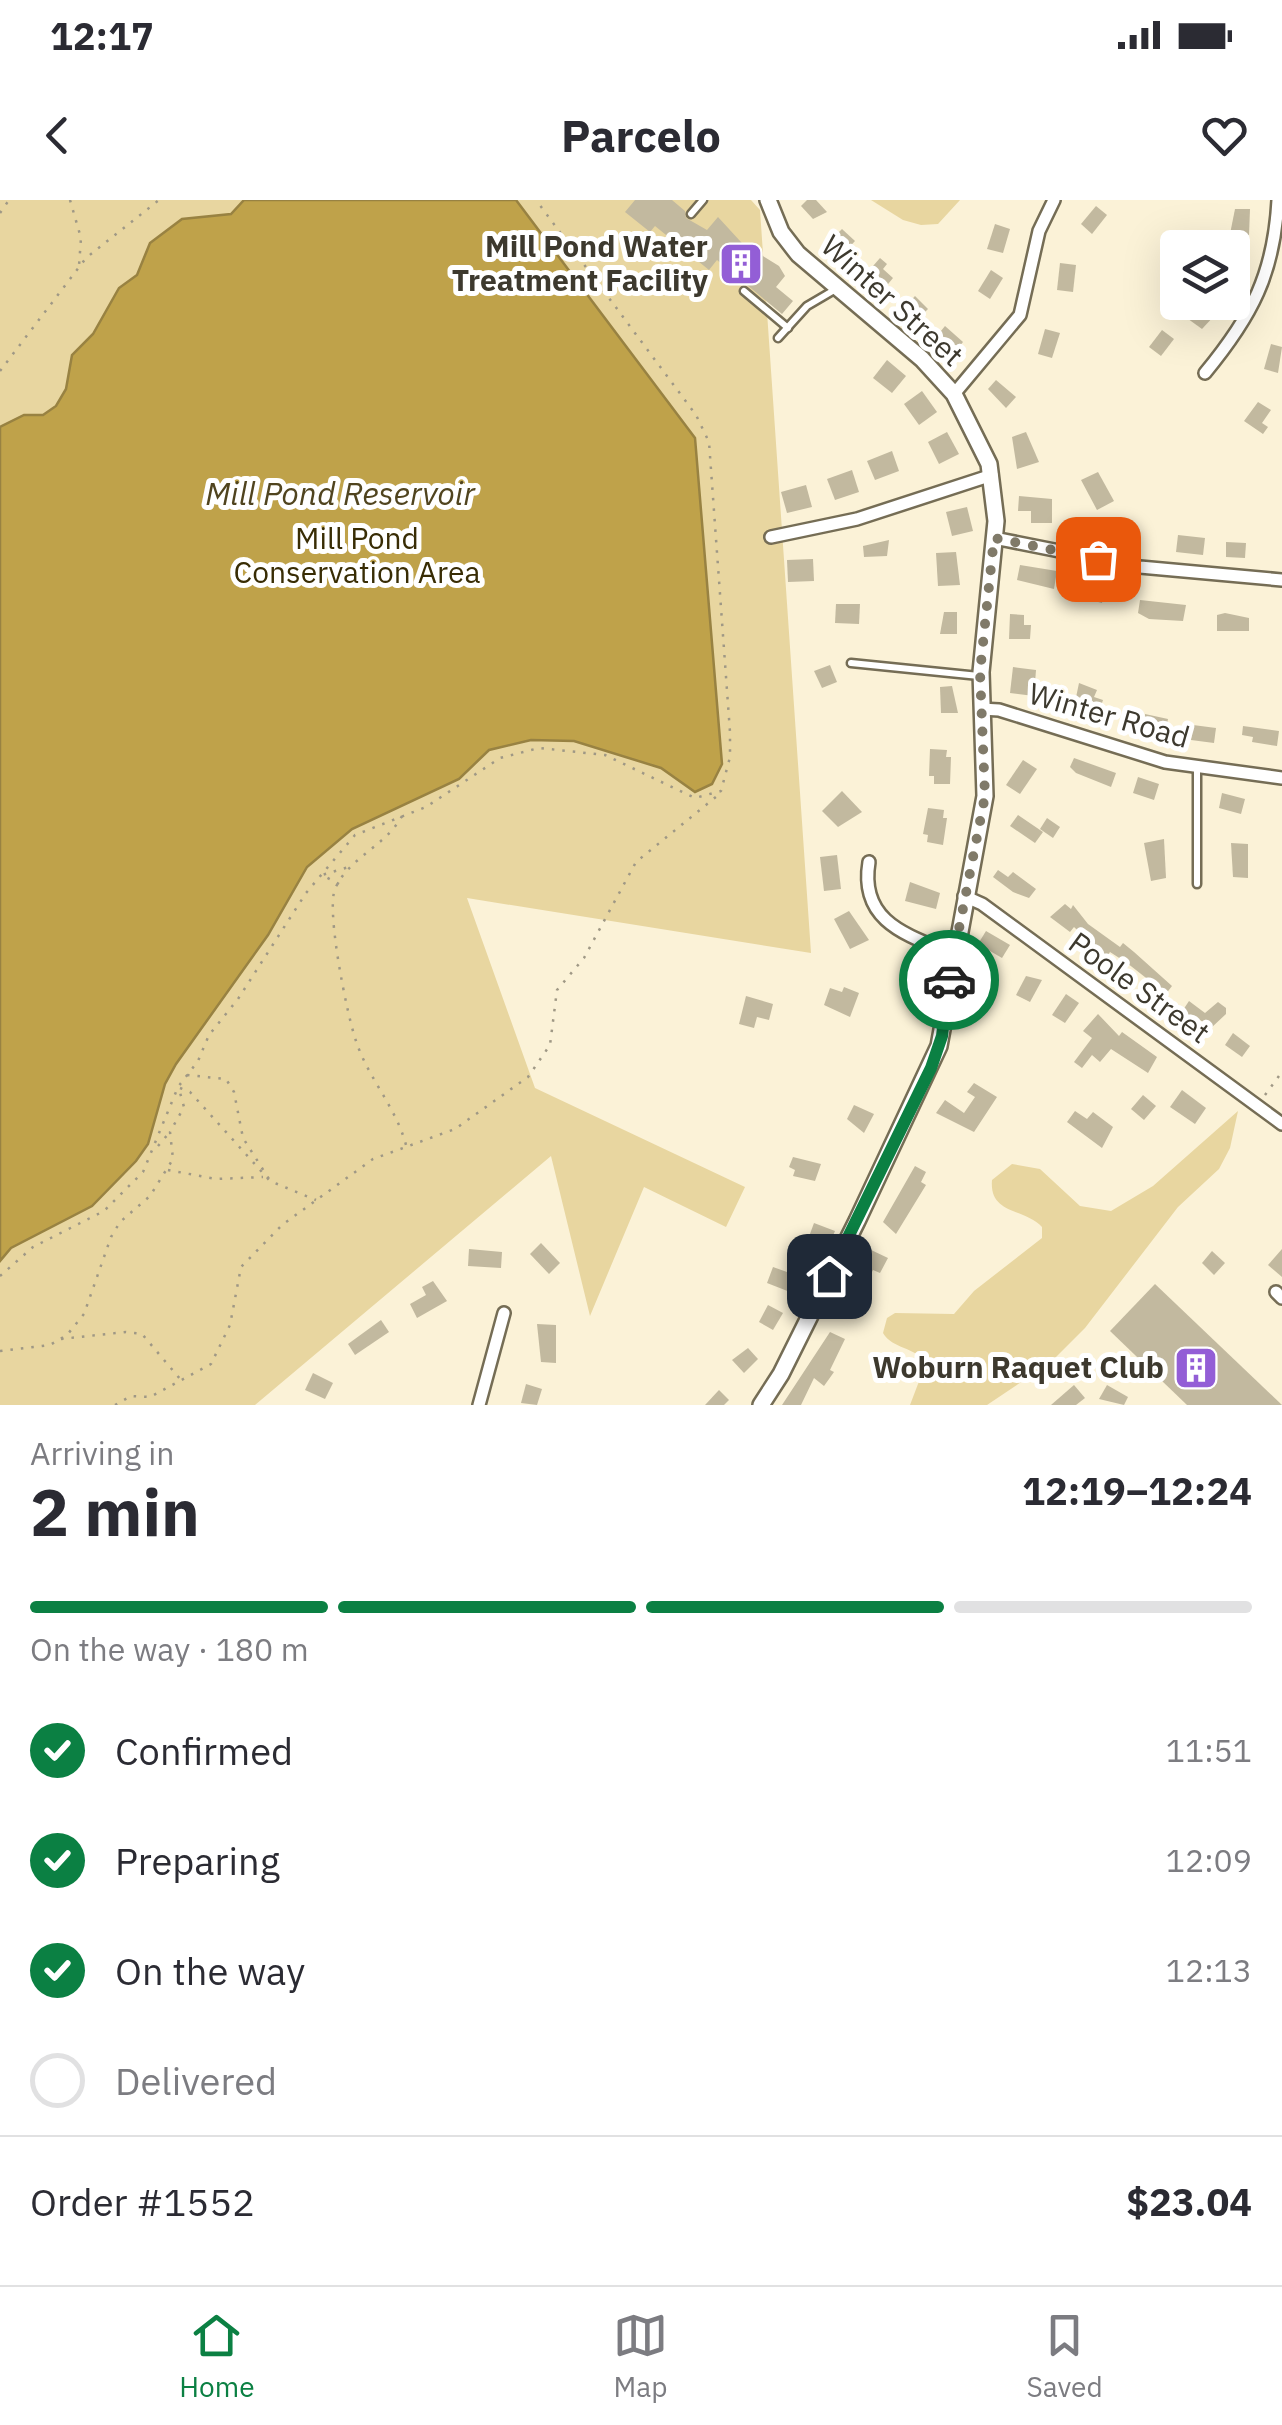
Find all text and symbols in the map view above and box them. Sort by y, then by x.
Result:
text: 12:17 [50,11,154,60]
text: Parcelo [561,106,721,164]
icon: back [30,108,85,163]
icon: heart [1197,108,1252,163]
place label: Mill Pond Water Treatment Facility [452,226,708,299]
street label: Winter Street [814,226,972,374]
map controls [1160,230,1250,320]
button: layers [1160,230,1250,320]
building icon: Mill Pond Water Treatment Facility [718,241,764,287]
water label: Mill Pond Reservoir [205,472,476,514]
pin [1056,517,1141,602]
park label: Mill Pond Conservation Area [234,518,480,591]
icon: bag [1071,532,1126,587]
street label: Winter Road [1025,673,1194,756]
street label: Poole Street [1062,922,1218,1051]
courier [899,930,999,1030]
icon: car [922,953,977,1008]
pin [787,1234,872,1319]
icon: home [802,1249,857,1304]
building icon: Woburn Raquet Club [1173,1345,1219,1391]
place label: Woburn Raquet Club [872,1347,1164,1386]
text: Arriving in [30,1432,175,1474]
text: 12:19–12:24 [1022,1466,1252,1515]
text: 2 min [30,1469,200,1554]
text: On the way · 180 m [30,1628,309,1670]
icon: check [30,1723,85,1778]
text: Confirmed [115,1726,293,1775]
text: 11:51 [1166,1729,1252,1771]
icon: check [30,1833,85,1888]
text: Preparing [115,1836,280,1885]
text: 12:09 [1166,1839,1252,1881]
icon: check [30,1943,85,1998]
text: On the way [115,1946,305,1995]
text: 12:13 [1166,1949,1252,1991]
text: Delivered [115,2056,277,2105]
text: Order #1552 [30,2177,255,2226]
text: $23.04 [1126,2177,1252,2226]
tab: Home [179,2308,255,2405]
tab: Map [613,2308,668,2405]
tab: Saved [1027,2308,1103,2405]

